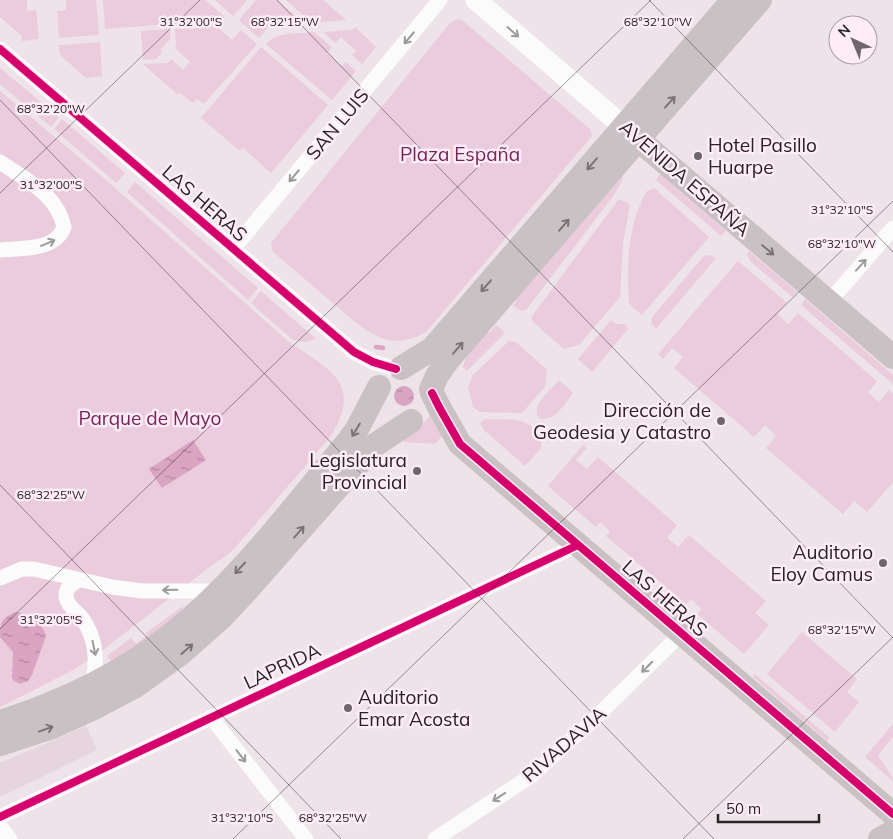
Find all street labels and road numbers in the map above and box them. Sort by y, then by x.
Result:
street label: SAN LUIS [300,84,374,164]
street label: AVENIDA ESPAÑA [615,115,755,241]
street label: LAS HERAS [158,160,252,246]
street label: LAS HERAS [618,555,712,641]
street label: LAPRIDA [240,638,324,694]
street label: RIVADAVIA [517,701,611,787]

